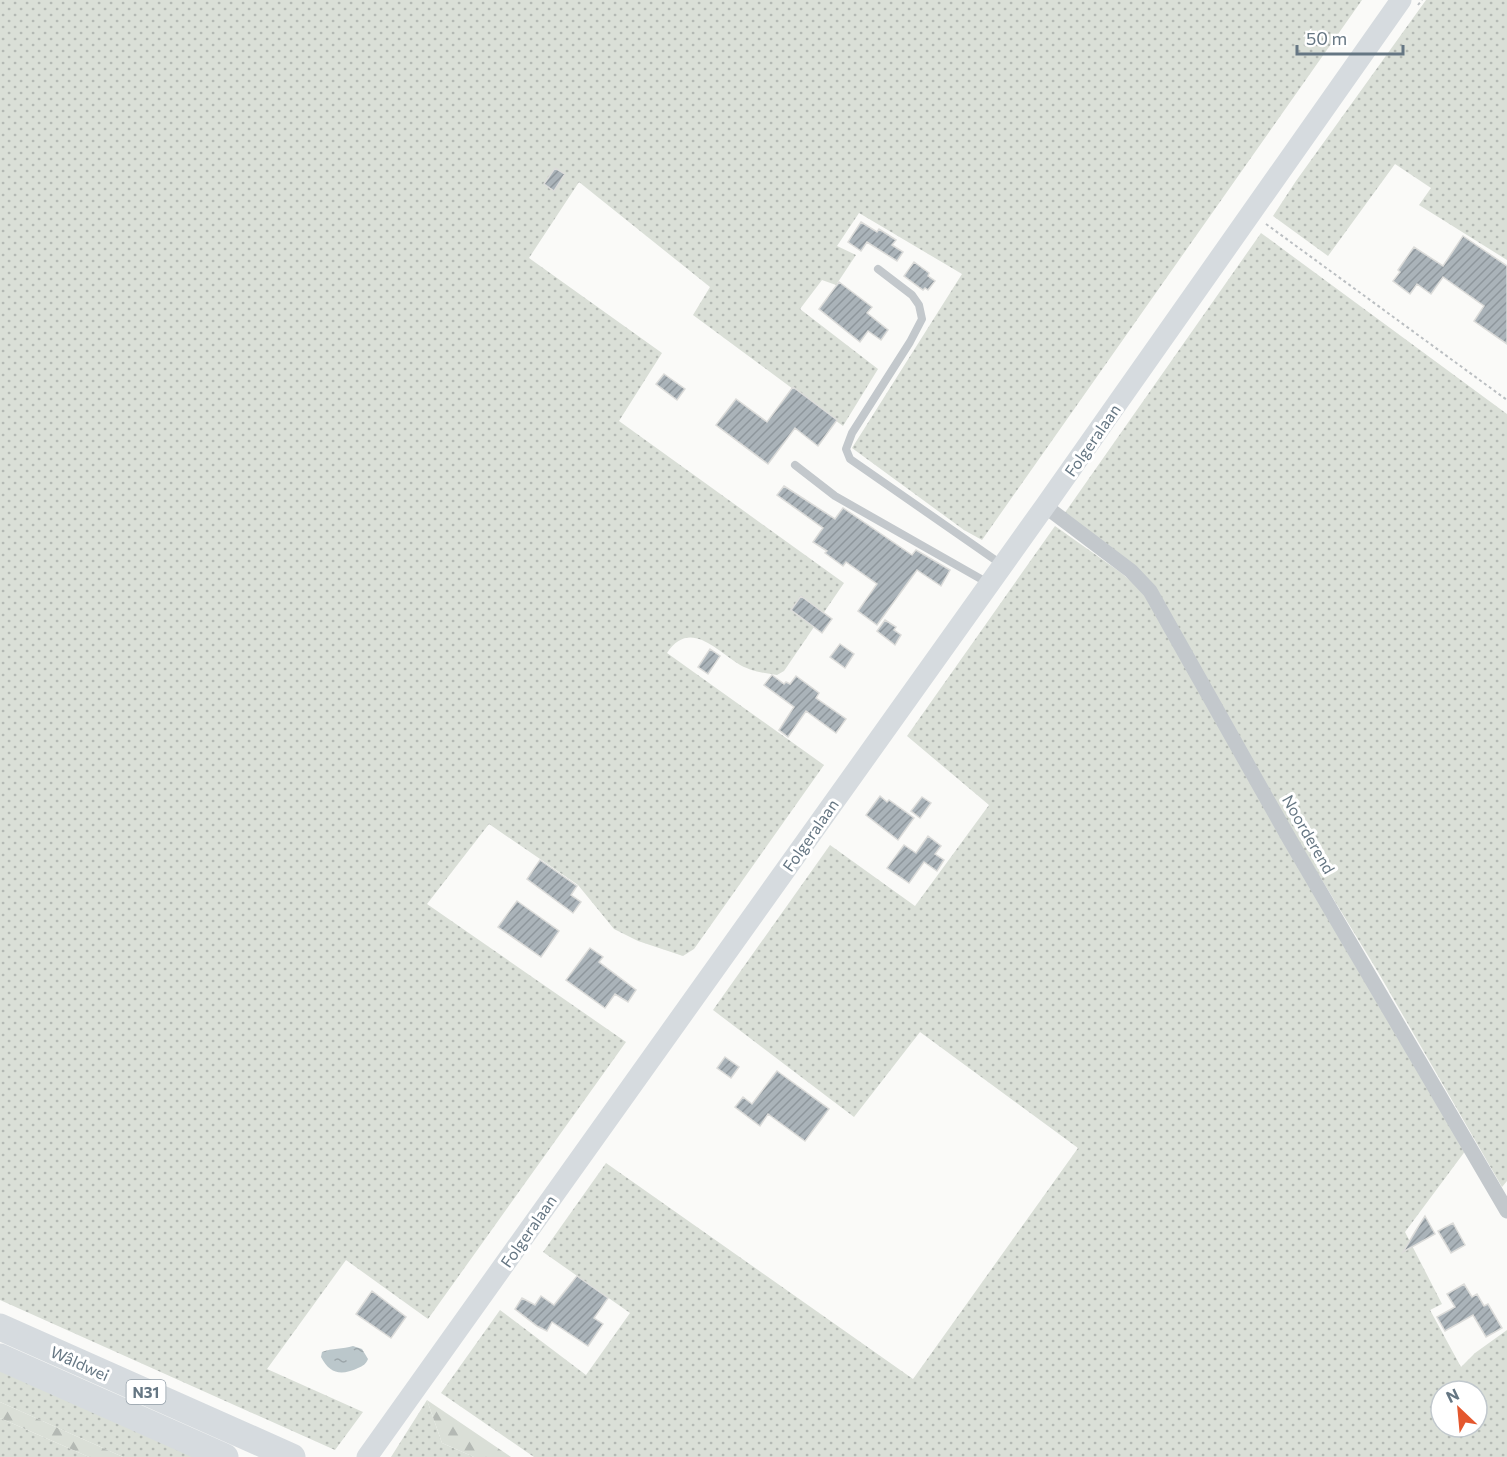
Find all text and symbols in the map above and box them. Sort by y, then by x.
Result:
scale bar [1297,18,1404,56]
text: 50 m [1306,27,1347,49]
street label: Folgeralaan [1060,400,1124,480]
street label: Noorderend [1279,791,1339,877]
street label: Folgeralaan [778,795,842,875]
street label: Folgeralaan [496,1191,560,1271]
street label: Wâldwei [48,1342,112,1384]
north arrow [1429,1379,1489,1439]
road number: N31 [126,1380,166,1404]
text: N [1443,1384,1462,1406]

